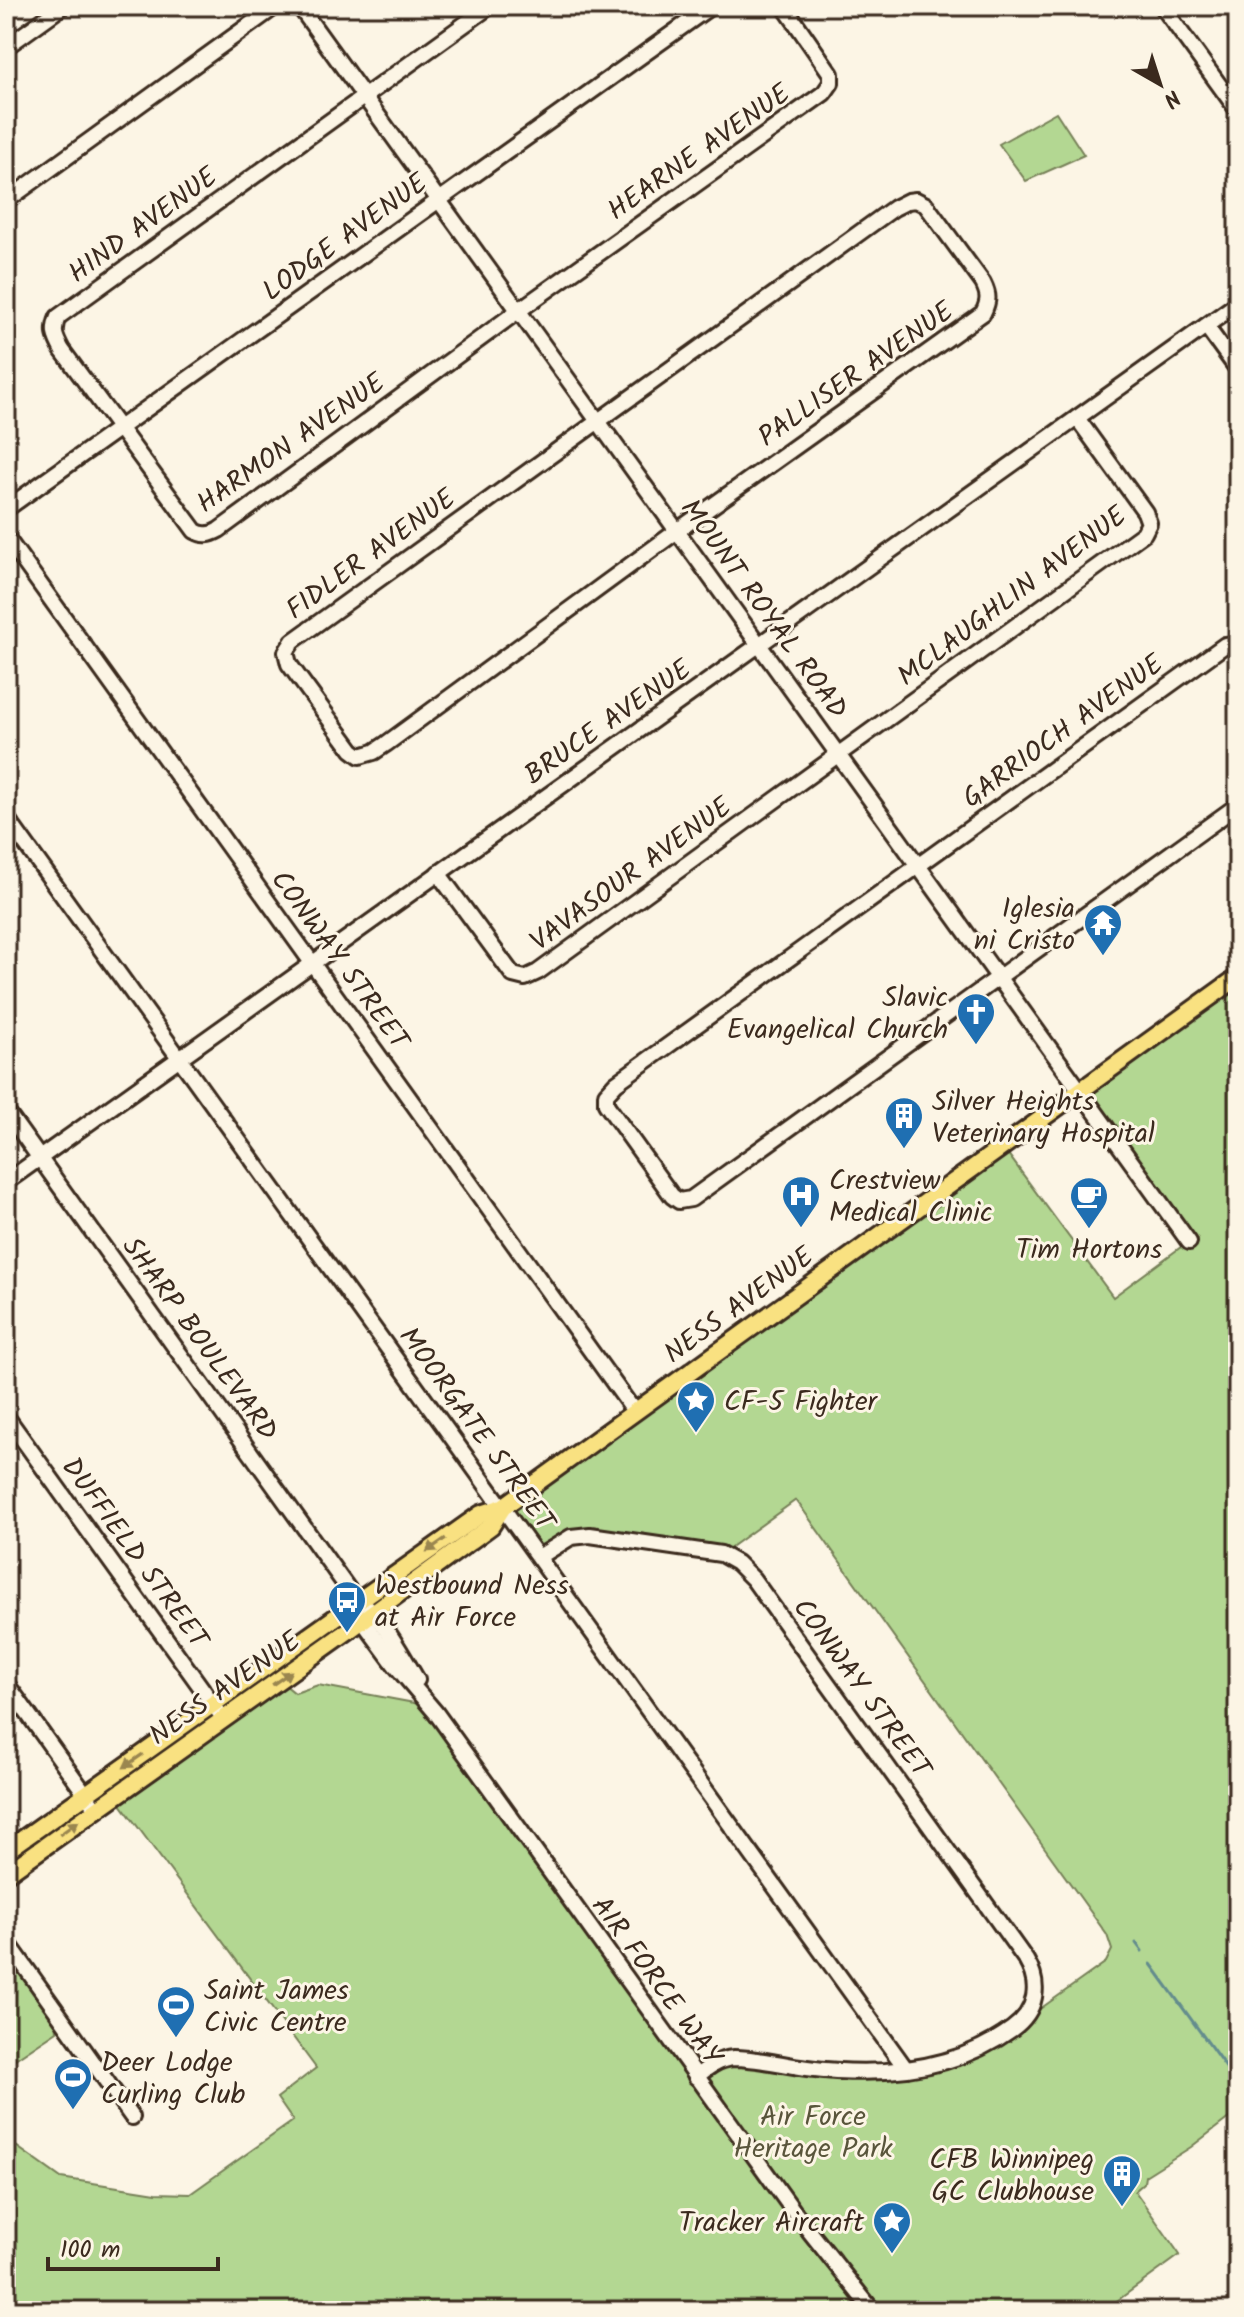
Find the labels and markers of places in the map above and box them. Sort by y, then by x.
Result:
place label: Iglesia ni Cristo [974,887,1075,964]
temple icon: Iglesia ni Cristo [1082,902,1124,957]
place label: Slavic Evangelical Church [727,976,948,1053]
church icon: Slavic Evangelical Church [955,991,997,1046]
place label: Silver Heights Veterinary Hospital [932,1080,1155,1157]
building icon: Silver Heights Veterinary Hospital [883,1095,925,1150]
place label: Crestview Medical Clinic [829,1159,992,1236]
hospital icon: Crestview Medical Clinic [780,1174,822,1229]
cafe icon: Tim Hortons [1068,1175,1110,1230]
place label: Tim Hortons [1016,1228,1162,1273]
place icon: CF-5 Fighter [675,1379,717,1434]
place label: CF-5 Fighter [724,1380,879,1425]
place label: Westbound Ness at Air Force [375,1564,569,1641]
bus stop icon: Westbound Ness at Air Force [326,1579,368,1634]
place label: Saint James Civic Centre [204,1969,349,2046]
sports icon: Saint James Civic Centre [155,1984,197,2039]
place label: Deer Lodge Curling Club [101,2041,246,2118]
sports icon: Deer Lodge Curling Club [52,2056,94,2111]
place label: CFB Winnipeg GC Clubhouse [929,2138,1094,2215]
building icon: CFB Winnipeg GC Clubhouse [1101,2153,1143,2208]
place icon: Tracker Aircraft [871,2200,913,2255]
place label: Tracker Aircraft [679,2201,865,2246]

